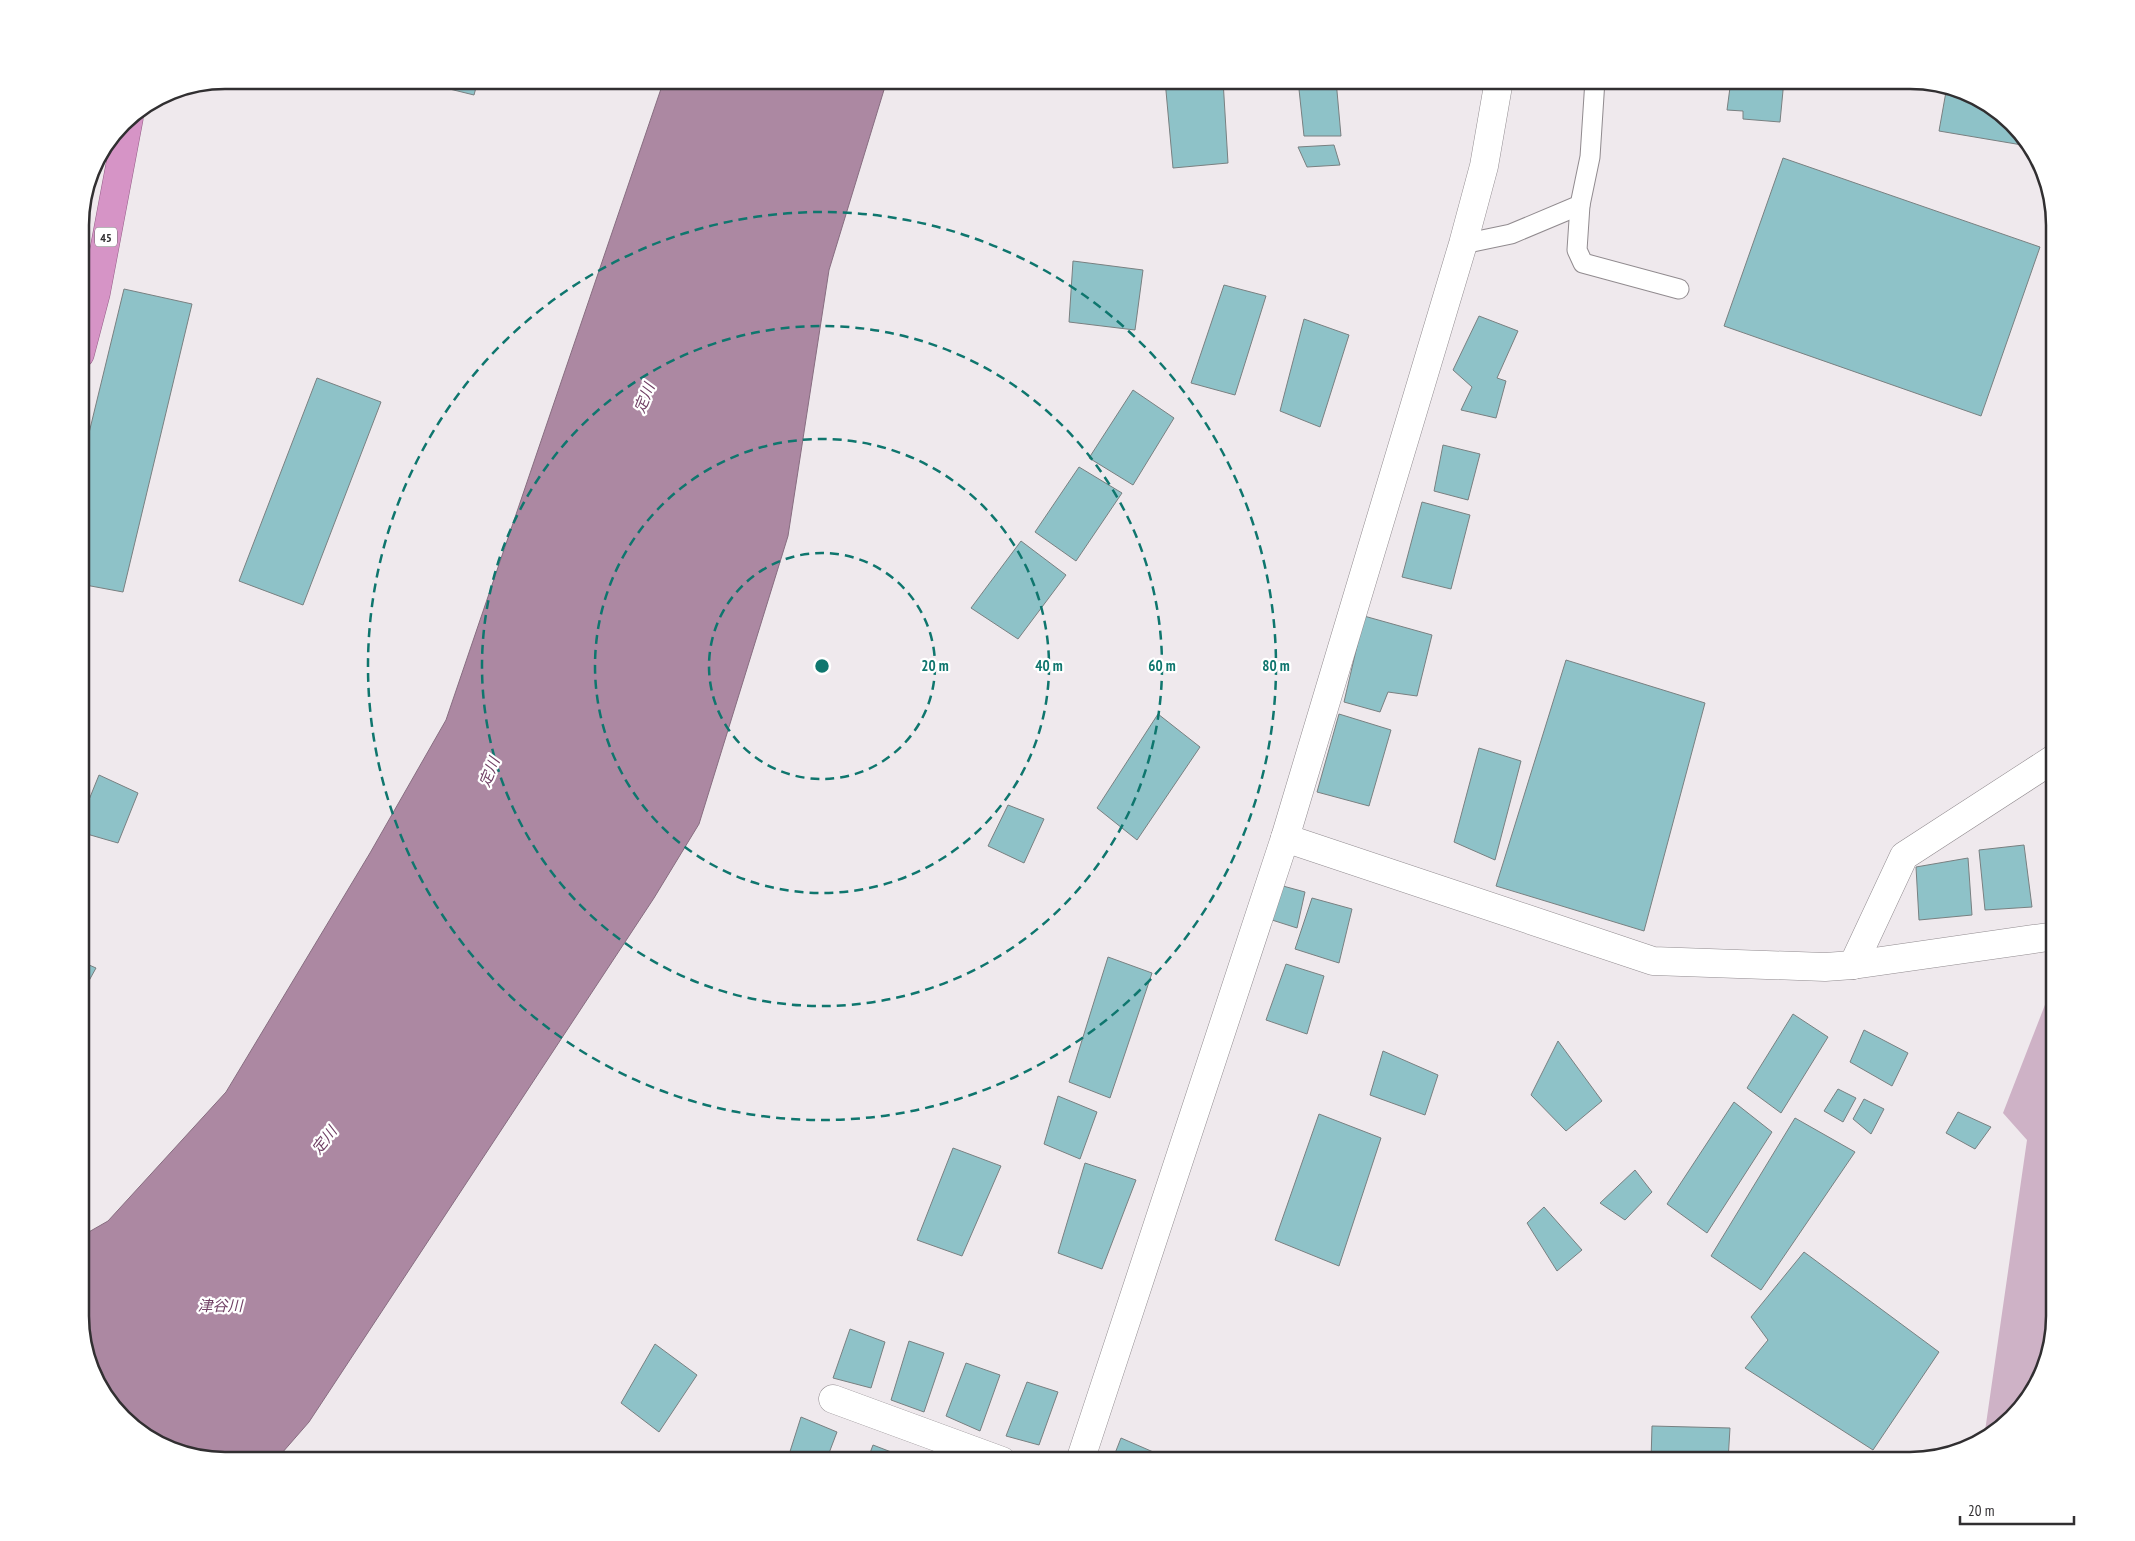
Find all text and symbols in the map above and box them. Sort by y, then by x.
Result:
road number: 45 [95,228,117,246]
water label: 定川 [630,379,659,415]
text: 20 m [921,656,949,675]
text: 40 m [1035,656,1063,675]
text: 60 m [1148,656,1176,675]
text: 80 m [1262,656,1290,675]
centre of rings [813,657,831,675]
water label: 定川 [475,753,504,789]
water label: 定川 [307,1121,342,1158]
water label: 津谷川 [197,1296,244,1315]
scale bar [1960,1494,2074,1526]
text: 20 m [1968,1501,1994,1520]

